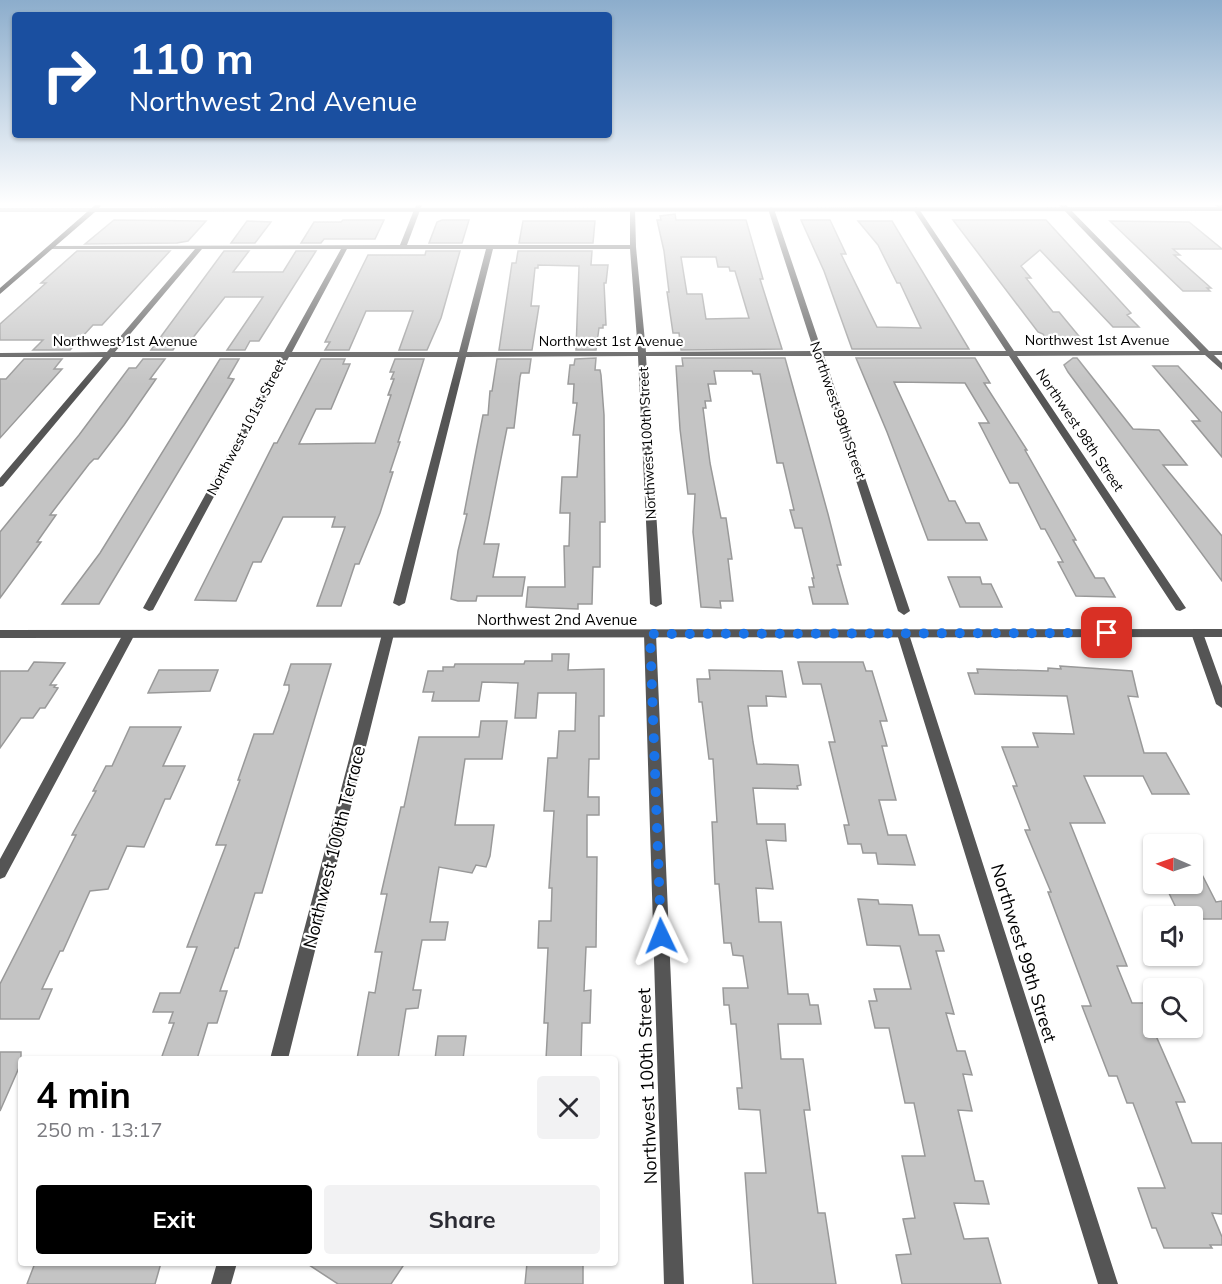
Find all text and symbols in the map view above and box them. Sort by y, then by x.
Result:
text: 110 m [129,32,254,85]
icon: right [30,36,108,114]
text: Northwest 2nd Avenue [129,84,417,118]
street label: Northwest 1st Avenue [1025,331,1169,349]
street label: Northwest 1st Avenue [53,332,197,350]
street label: Northwest 1st Avenue [539,332,683,350]
street label: Northwest 99th Street [806,339,870,481]
street label: Northwest 101st Street [203,356,290,498]
street label: Northwest 98th Street [1032,365,1128,495]
street label: Northwest 100th Street [634,366,660,520]
pin [1081,607,1132,658]
street label: Northwest 2nd Avenue [477,610,637,629]
icon: arrive [1090,616,1123,649]
street label: Northwest 100th Terrace [298,743,370,951]
north arrow [1143,834,1203,894]
map controls [1143,834,1203,1038]
street label: Northwest 99th Street [986,861,1062,1045]
position arrow [629,904,693,968]
button: sound [1143,906,1203,966]
button: search [1143,978,1203,1038]
street label: Northwest 100th Street [632,987,662,1185]
text: 4 min [36,1072,131,1117]
button: close [537,1076,600,1139]
text: 250 m · 13:17 [36,1117,162,1142]
button: Exit [36,1185,312,1254]
button: Share [324,1185,600,1254]

